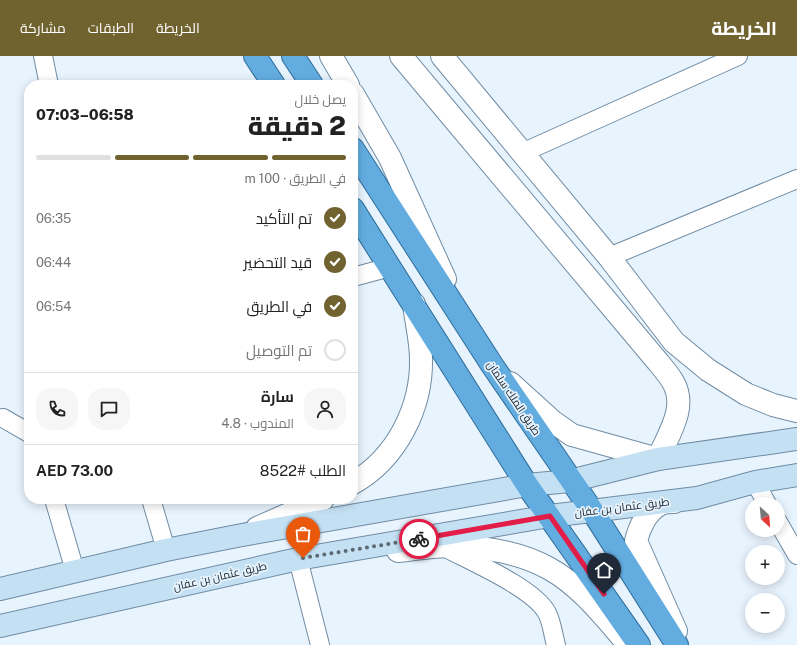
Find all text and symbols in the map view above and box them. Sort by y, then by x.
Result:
text: الخريطة [711,17,777,39]
text: مشاركة [20,20,66,36]
text: الطبقات [88,20,134,36]
text: الخريطة [156,20,200,36]
text: يصل خلال [295,92,346,107]
text: 06:58–07:03 [36,106,134,123]
text: 2 دقيقة [248,110,346,141]
text: في الطريق · 100 m [244,171,346,186]
icon: check [324,207,346,229]
text: تم التأكيد [256,210,312,227]
text: 06:35 [36,211,71,226]
icon: check [324,251,346,273]
text: قيد التحضير [243,254,312,271]
text: 06:44 [36,255,71,270]
icon: check [324,295,346,317]
text: في الطريق [246,298,312,315]
text: 06:54 [36,299,71,314]
text: تم التوصيل [246,342,312,359]
street label: طريق الملك سلمان [484,359,543,438]
button: phone [36,388,78,430]
button: chat [88,388,130,430]
text: سارة [261,388,294,405]
button: person [304,388,346,430]
text: المندوب · 4.8 [221,416,294,431]
text: AED 73.00 [36,462,113,479]
text: الطلب #8522 [260,462,346,479]
street label: طريق عثمان بن عفان [574,495,670,520]
north arrow [745,497,785,537]
map controls [745,497,785,633]
pin [286,517,320,558]
courier [399,519,439,559]
icon: bag [292,523,314,545]
icon: bike [408,528,430,550]
button: + [745,545,785,585]
pin [587,553,621,594]
street label: طريق عثمان بن عفان [172,559,268,594]
icon: home [593,559,615,581]
button: − [745,593,785,633]

